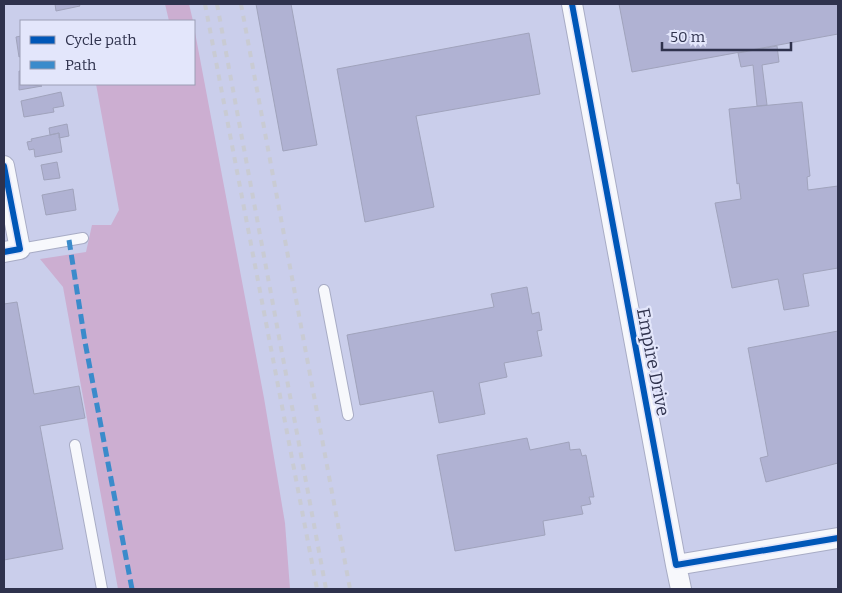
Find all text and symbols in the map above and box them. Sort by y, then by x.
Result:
legend [20,20,195,85]
scale bar [662,20,791,52]
text: 50 m [670,28,706,46]
text: Cycle path [65,31,137,49]
text: Path [65,56,97,74]
street label: Empire Drive [632,306,674,418]

